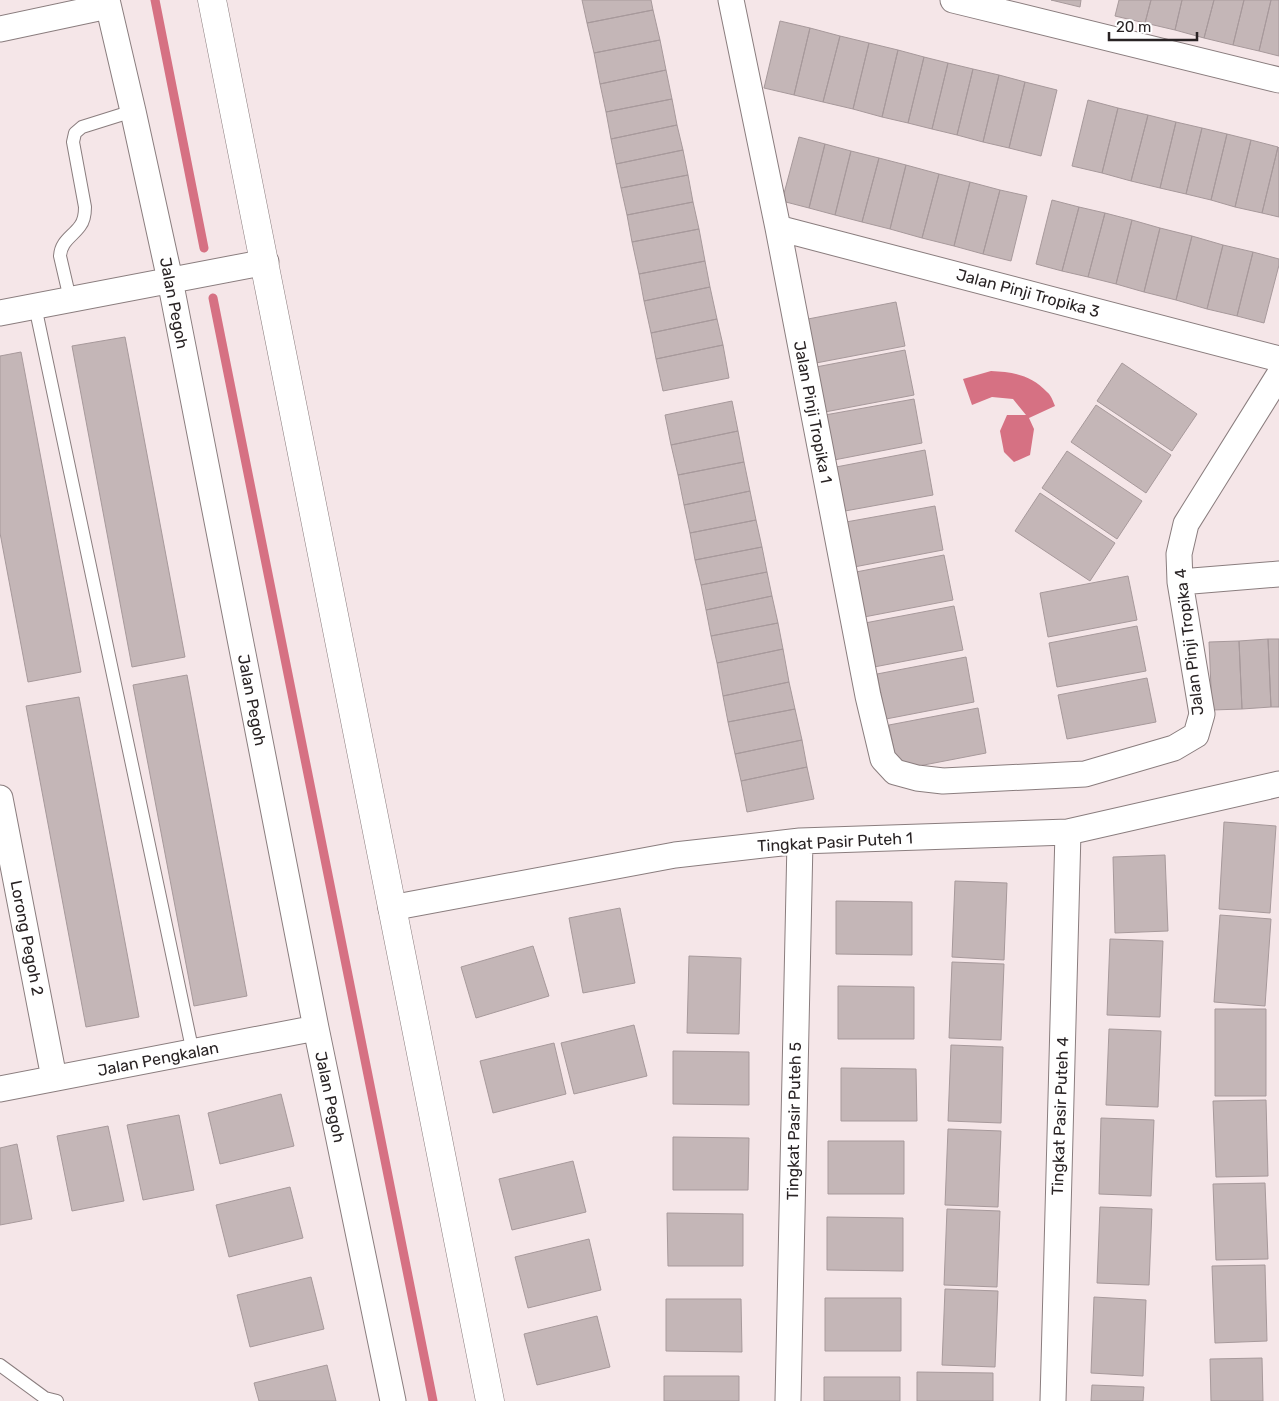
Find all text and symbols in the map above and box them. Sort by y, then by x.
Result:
scale bar [1109,10,1196,42]
text: 20 m [1116,18,1151,36]
street label: Jalan Pegoh [156,256,192,350]
street label: Jalan Pinji Tropika 3 [954,265,1102,321]
street label: Jalan Pinji Tropika 1 [790,339,836,485]
street label: Jalan Pinji Tropika 4 [1171,567,1207,717]
street label: Jalan Pegoh [234,653,270,747]
street label: Tingkat Pasir Puteh 1 [757,828,913,856]
street label: Lorong Pegoh 2 [6,879,48,997]
street label: Tingkat Pasir Puteh 4 [1048,1036,1072,1196]
street label: Jalan Pengkalan [96,1038,220,1080]
street label: Tingkat Pasir Puteh 5 [783,1042,805,1200]
street label: Jalan Pegoh [311,1050,349,1144]

